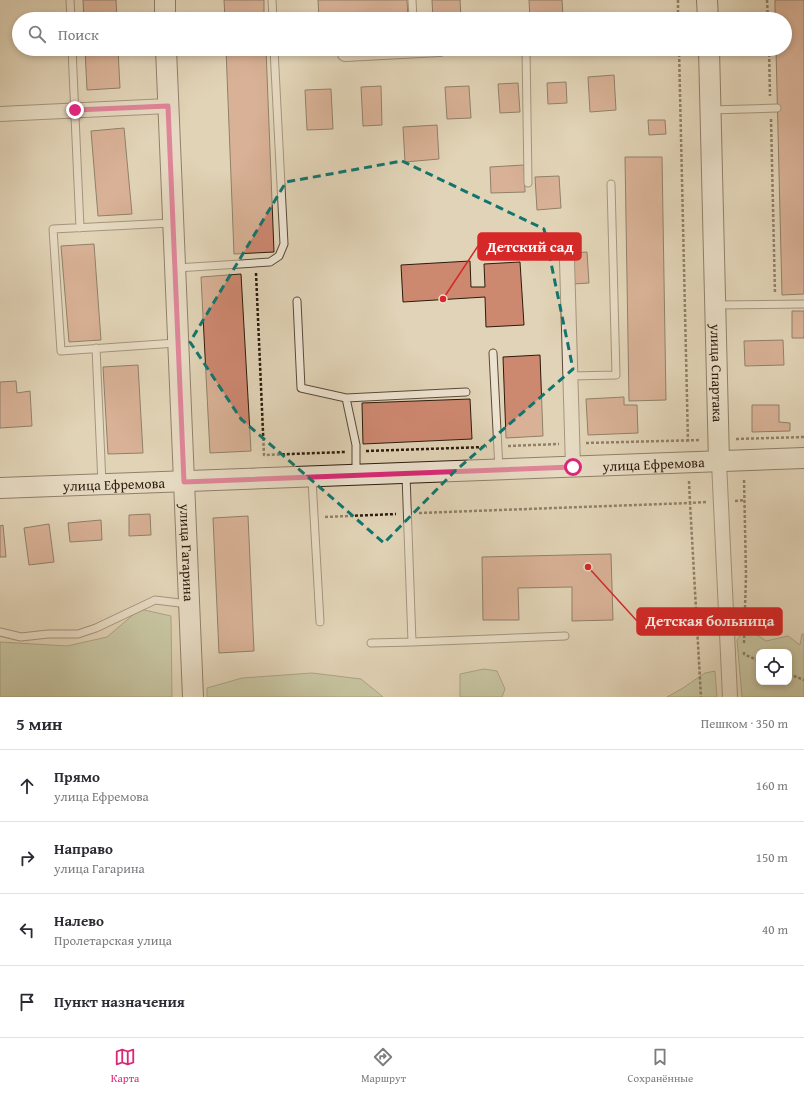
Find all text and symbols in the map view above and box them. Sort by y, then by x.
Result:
search box [12,12,792,56]
icon: search [26,23,48,45]
text: Поиск [58,24,99,45]
route end [66,101,84,119]
callout: Детский сад [478,233,581,260]
text: Детский сад [485,236,574,257]
street label: улица Спартака [706,323,728,423]
street label: улица Ефремова [601,452,705,476]
route start [564,458,582,476]
street label: улица Ефремова [62,473,166,496]
street label: улица Гагарина [175,502,199,602]
callout: Детская больница [637,608,782,635]
text: Детская больница [645,610,775,631]
map controls [756,649,792,685]
button: locate [756,649,792,685]
text: 5 мин [16,711,62,736]
text: Пешком · 350 m [701,714,788,733]
text: Прямо [54,766,100,787]
icon: ahead [16,775,38,797]
text: 160 m [756,776,788,795]
text: улица Ефремова [54,787,149,806]
text: Направо [54,838,113,859]
icon: right [16,847,38,869]
text: 150 m [756,848,788,867]
text: улица Гагарина [54,859,145,878]
text: Налево [54,910,104,931]
icon: left [16,919,38,941]
text: 40 m [762,920,788,939]
text: Пролетарская улица [54,931,172,950]
icon: arrive [16,991,38,1013]
text: Пункт назначения [54,991,185,1012]
tab: Карта [111,1046,139,1086]
tab: Маршрут [361,1046,406,1086]
tab: Сохранённые [628,1046,693,1086]

